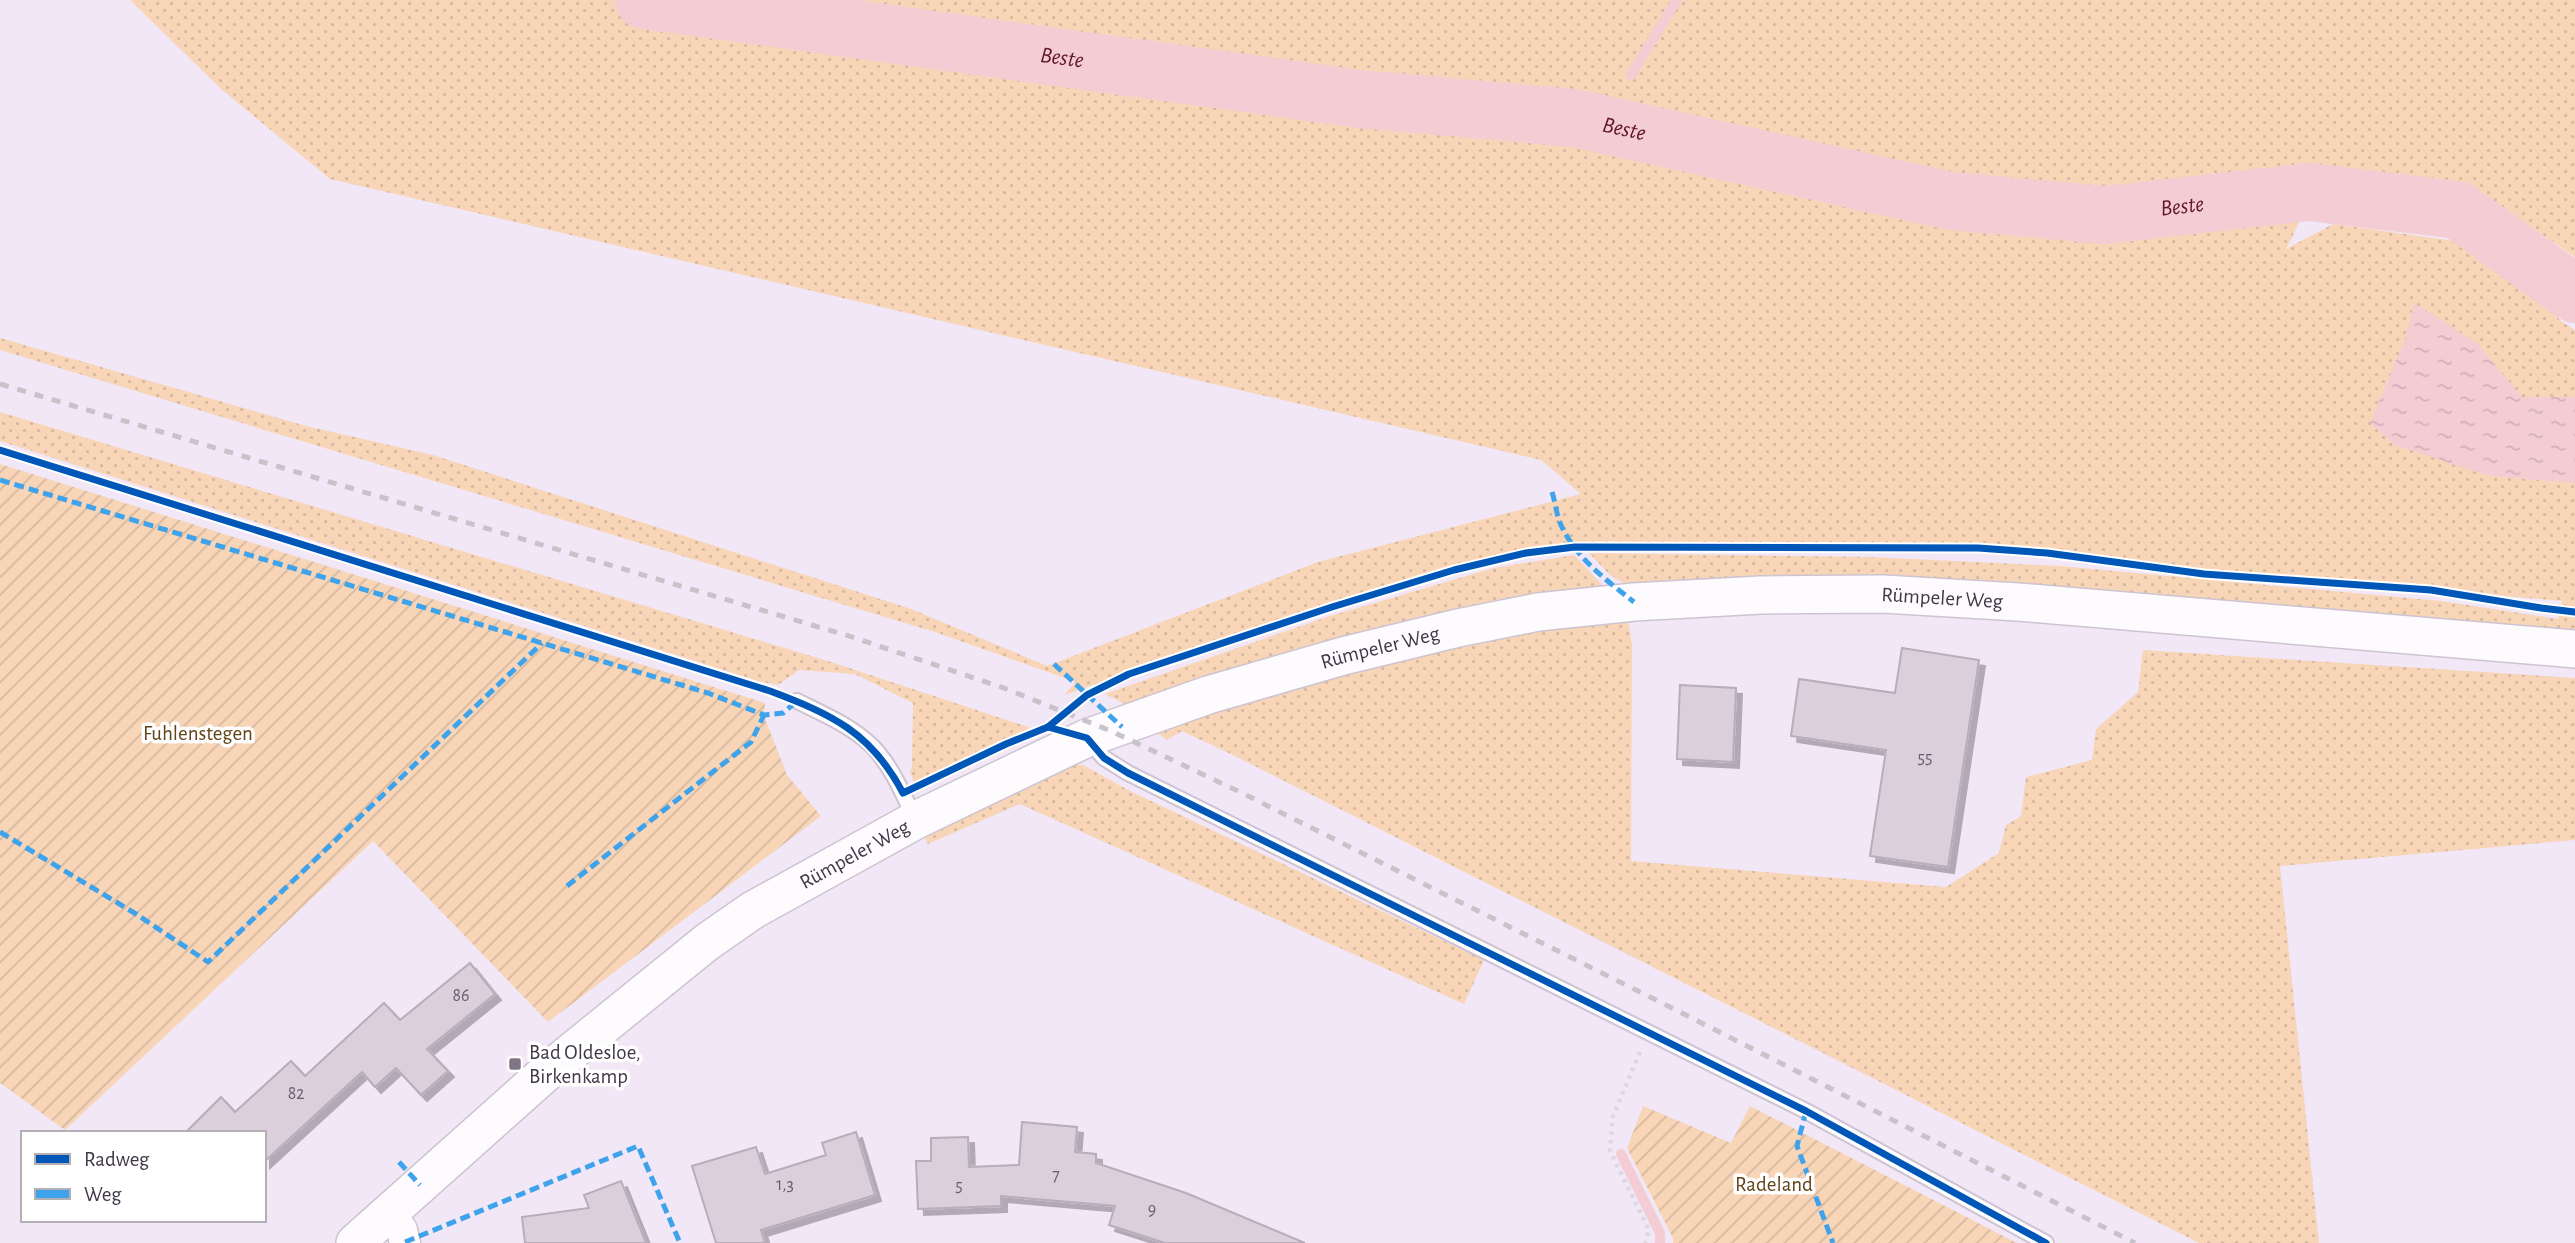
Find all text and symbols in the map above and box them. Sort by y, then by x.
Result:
water label: Beste [1039,43,1085,72]
water label: Beste [1600,113,1648,145]
water label: Beste [2159,192,2205,220]
street label: Rümpeler Weg [1881,583,2004,612]
street label: Rümpeler Weg [1318,622,1442,672]
park label: Fuhlenstegen [143,723,253,744]
house number: 55 [1917,749,1933,767]
street label: Rümpeler Weg [796,815,913,893]
house number: 86 [453,987,470,1005]
place label: Bad Oldesloe, Birkenkamp [529,1042,641,1087]
marker: Bad Oldesloe, Birkenkamp [507,1056,523,1072]
house number: 82 [288,1085,304,1103]
legend [21,1131,266,1222]
text: Radweg [84,1149,150,1170]
house number: 7 [1052,1167,1060,1185]
park label: Radeland [1735,1174,1813,1195]
house number: 1,3 [776,1176,794,1194]
house number: 5 [955,1177,963,1195]
text: Weg [84,1184,122,1205]
house number: 9 [1148,1201,1156,1219]

